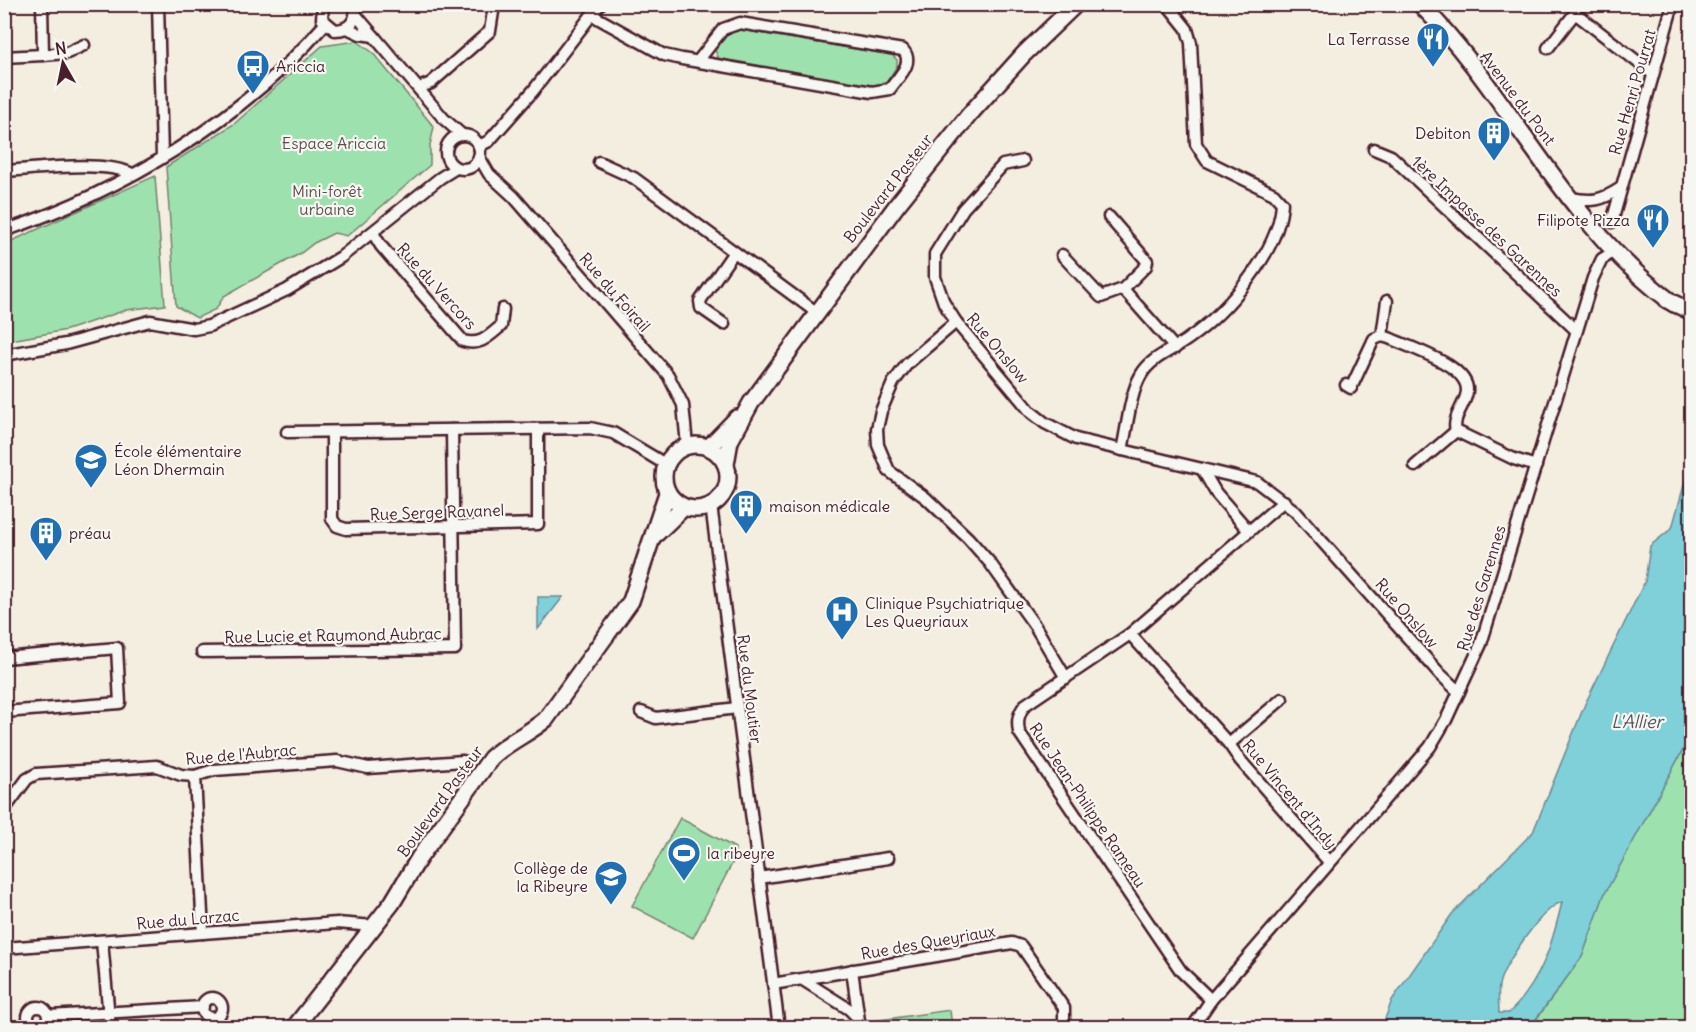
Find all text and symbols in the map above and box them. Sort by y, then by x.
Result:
restaurant icon: La Terrasse [1415,21,1451,68]
street label: Rue Henri Pourrat [1604,26,1660,157]
place label: La Terrasse [1327,29,1410,49]
north arrow [33,33,93,93]
text: N [54,37,68,59]
street label: Avenue du Pont [1476,47,1560,150]
bus stop icon: Ariccia [235,48,271,95]
place label: Ariccia [276,56,325,76]
building icon: Debiton [1476,115,1512,162]
place label: Debiton [1415,123,1471,143]
street label: Boulevard Pasteur [839,129,937,246]
park label: Espace Ariccia [282,133,386,153]
street label: 1ère Impasse des Garennes [1408,151,1566,301]
park label: Mini-forêt urbaine [292,181,363,219]
restaurant icon: Filipote Pizza [1635,202,1671,249]
place label: Filipote Pizza [1537,210,1630,230]
street label: Rue du Vercors [393,239,481,333]
street label: Rue du Foirail [575,248,655,336]
street label: Rue Onslow [963,309,1034,388]
place label: École élémentaire Léon Dhermain [114,441,242,479]
school or university icon: École élémentaire Léon Dhermain [73,442,109,489]
building icon: maison médicale [728,488,764,535]
place label: maison médicale [769,496,890,516]
street label: Rue Serge Ravanel [369,500,505,524]
building icon: préau [28,515,64,562]
place label: préau [69,523,111,543]
street label: Rue des Garennes [1452,523,1510,653]
street label: Rue Onslow [1371,574,1443,652]
place label: Clinique Psychiatrique Les Queyriaux [865,593,1024,631]
hospital icon: Clinique Psychiatrique Les Queyriaux [824,594,860,641]
street label: Rue Lucie et Raymond Aubrac [224,623,442,647]
street label: Rue du Moutier [733,633,767,745]
water label: L'Allier [1611,710,1666,733]
street label: Rue Jean-Philippe Rameau [1025,719,1151,891]
street label: Rue Vincent d'Indy [1238,735,1342,853]
street label: Rue de l'Aubrac [185,739,297,769]
street label: Boulevard Pasteur [393,741,487,861]
sports icon: la ribeyre [666,835,702,882]
place label: la ribeyre [707,843,775,863]
place label: Collège de la Ribeyre [514,858,588,896]
school or university icon: Collège de la Ribeyre [593,859,629,906]
street label: Rue du Larzac [136,905,240,933]
street label: Rue des Queyriaux [859,920,997,964]

